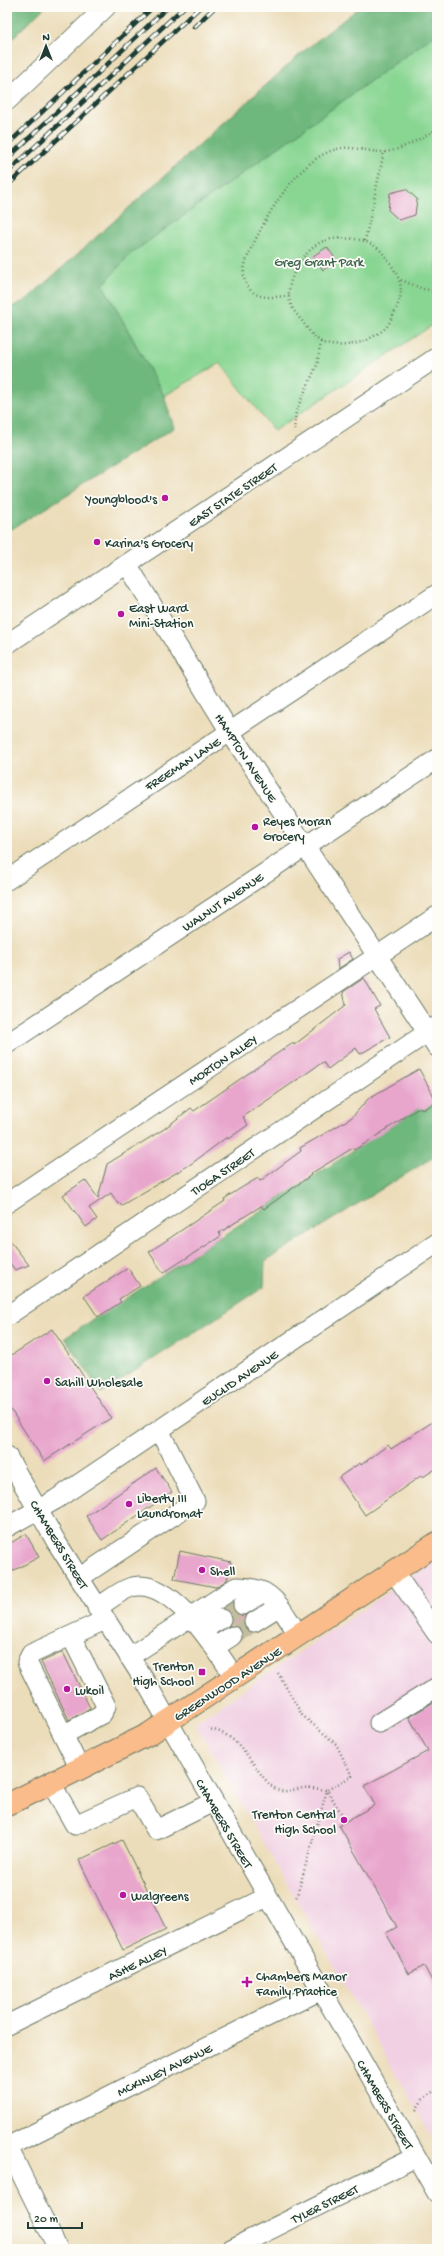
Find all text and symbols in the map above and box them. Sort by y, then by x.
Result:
north arrow [26,26,66,66]
text: N [42,32,50,44]
park label: Greg Grant Park [274,256,365,271]
street label: EAST STATE STREET [186,460,281,531]
place label: Youngblood's [85,493,158,508]
marker: Youngblood's [160,493,170,503]
marker: Karina's Grocery [92,537,102,547]
place label: Karina's Grocery [105,537,194,552]
place label: East Ward Mini-Station [129,602,194,632]
marker: East Ward Mini-Station [116,609,126,619]
street label: HAMPTON AVENUE [211,711,280,806]
street label: FREEMAN LANE [142,735,225,796]
place label: Reyes Moran Grocery [263,815,332,845]
marker: Reyes Moran Grocery [250,822,260,832]
street label: WALNUT AVENUE [180,870,268,936]
street label: MORTON ALLEY [186,1033,260,1089]
street label: TIOGA STREET [188,1146,259,1201]
street label: EUCLID AVENUE [199,1347,282,1410]
marker: Sahill Wholesale [42,1376,52,1386]
place label: Sahill Wholesale [55,1376,143,1391]
place label: Liberty III Laundromat [137,1492,204,1522]
street label: CHAMBERS STREET [25,1498,91,1593]
marker: Liberty III Laundromat [124,1499,134,1509]
marker: Shell [197,1565,207,1575]
place label: Shell [210,1565,236,1580]
street label: GREENWOOD AVENUE [172,1644,286,1725]
place label: Trenton High School [133,1660,195,1690]
marker: Trenton High School [197,1667,207,1677]
marker: Lukoil [62,1684,72,1694]
place label: Lukoil [75,1684,104,1699]
street label: CHAMBERS STREET [191,1777,255,1873]
place label: Trenton Central High School [251,1808,336,1838]
marker: Trenton Central High School [339,1815,349,1825]
marker: Walgreens [118,1890,128,1900]
place label: Walgreens [131,1890,190,1905]
street label: ASHE ALLEY [106,1944,170,1985]
place label: Chambers Manor Family Practice [255,1970,348,2000]
marker: Chambers Manor Family Practice [241,1976,253,1988]
street label: MCKINLEY AVENUE [115,2041,216,2101]
street label: CHAMBERS STREET [352,2058,416,2154]
street label: TYLER STREET [288,2182,362,2228]
scale bar [28,2204,82,2230]
text: 20 m [34,2213,59,2227]

